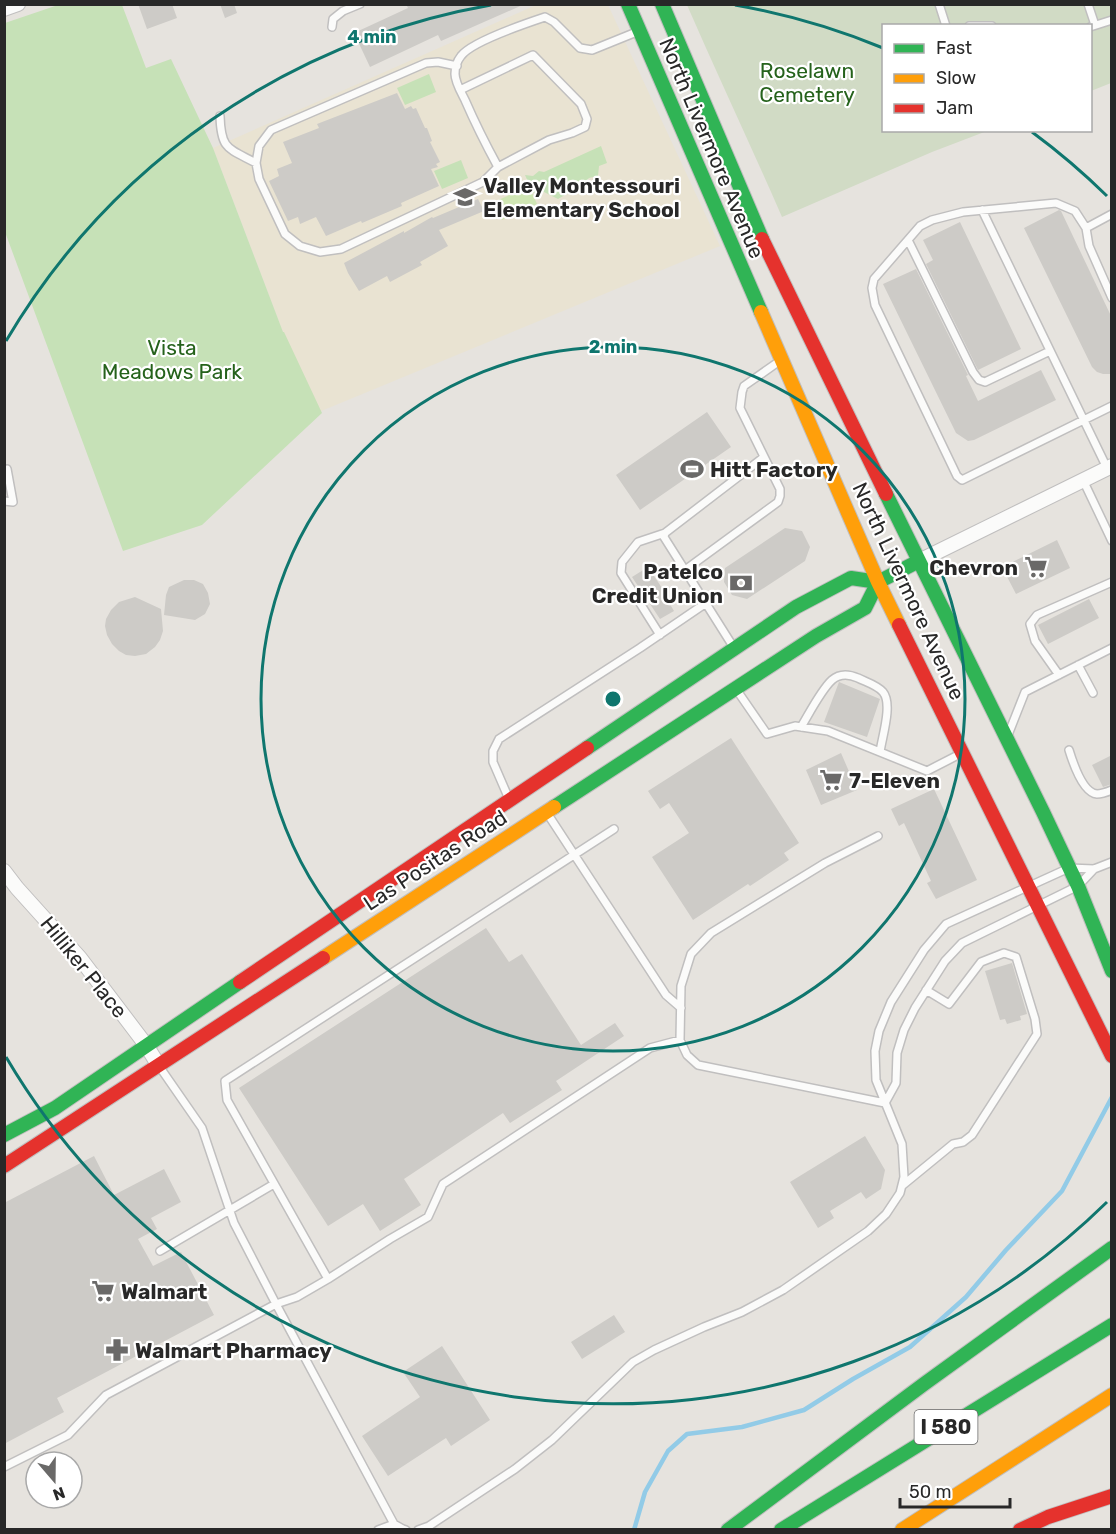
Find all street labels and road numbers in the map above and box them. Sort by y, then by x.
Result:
street label: North Livermore Avenue [654,34,770,262]
street label: North Livermore Avenue [848,478,970,704]
street label: Las Positas Road [359,804,511,916]
street label: Hilliker Place [35,911,133,1023]
road number: I 580 [914,1410,978,1444]

